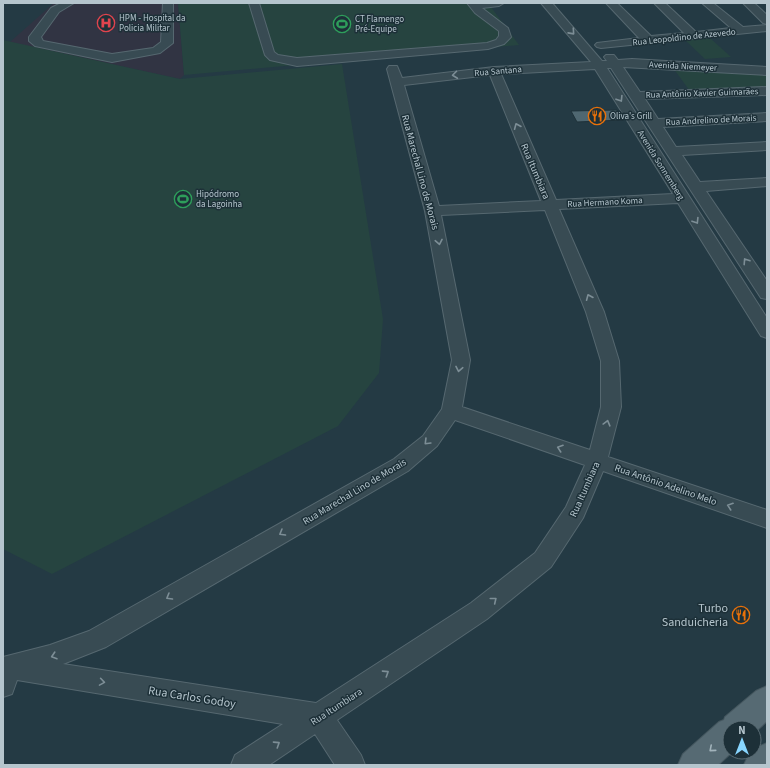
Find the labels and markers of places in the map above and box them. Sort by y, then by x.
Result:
place label: HPM - Hospital da Policia Militar [119,12,186,35]
hospital icon: HPM - Hospital da Policia Militar [96,13,116,33]
place label: CT Flamengo Pré-Equipe [355,13,404,36]
sports icon: CT Flamengo Pré-Equipe [332,14,352,34]
restaurant icon: Oliva's Grill [587,106,607,126]
place label: Oliva's Grill [610,110,652,123]
place label: Hipódromo da Lagoinha [196,188,242,211]
sports icon: Hipódromo da Lagoinha [173,189,193,209]
place label: Turbo Sanduicheria [662,600,728,631]
restaurant icon: Turbo Sanduicheria [731,605,751,625]

